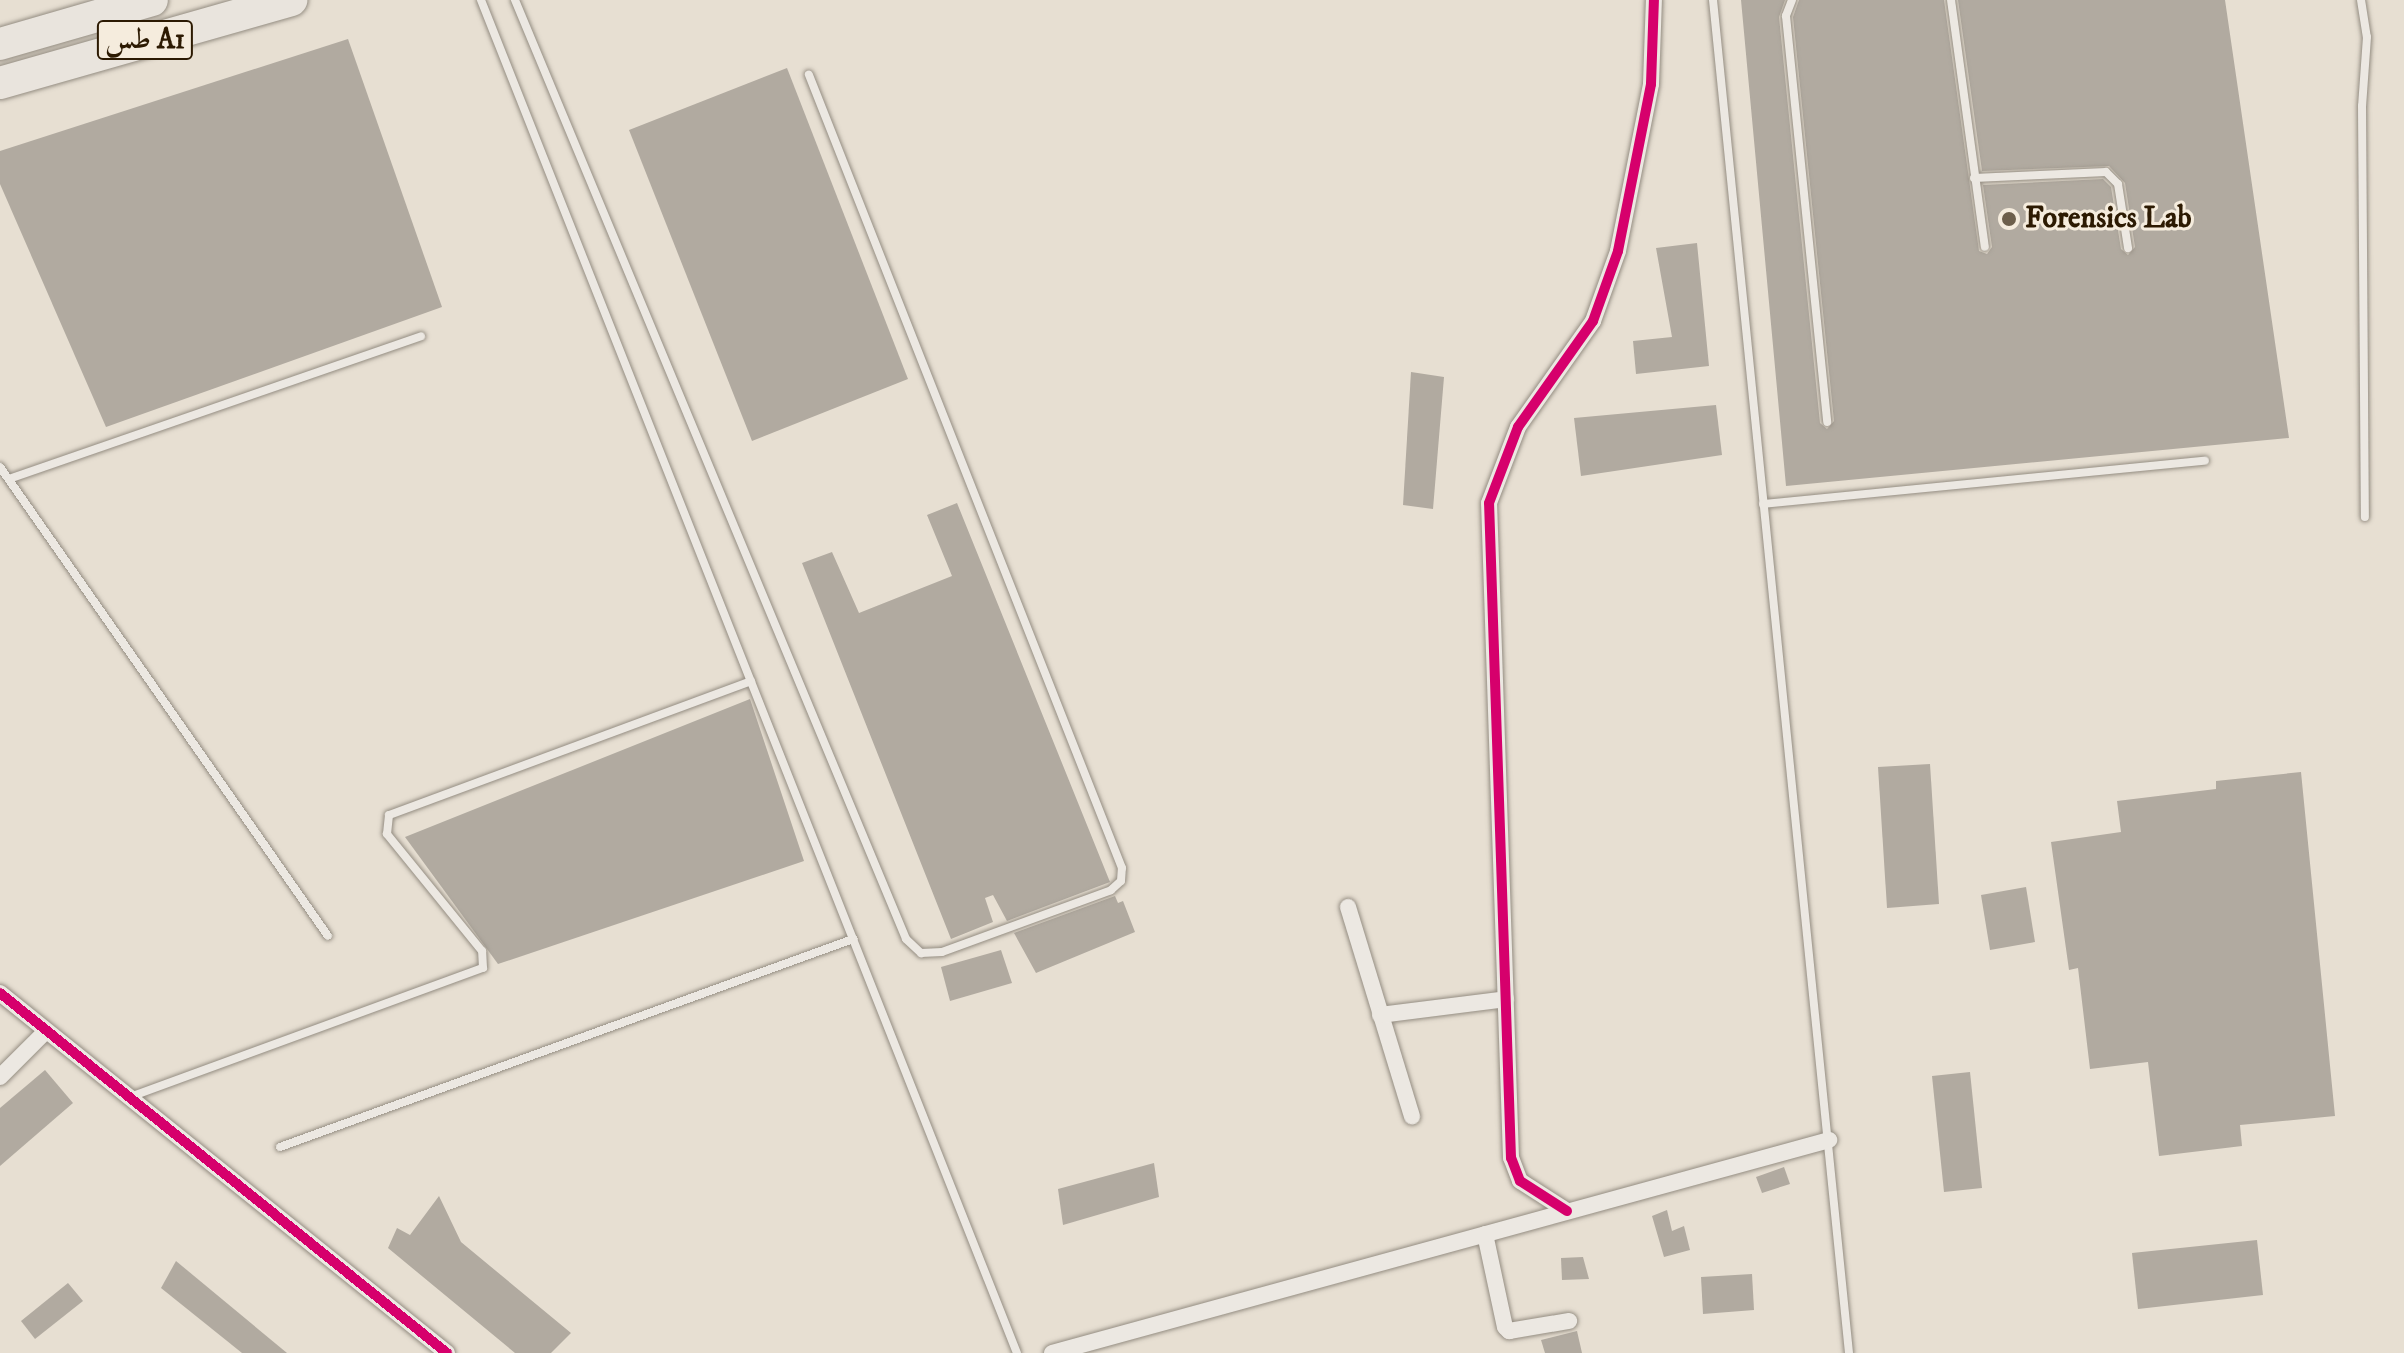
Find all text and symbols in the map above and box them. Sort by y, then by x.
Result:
road number: طس A1 [95,16,195,64]
place label: Forensics Lab [2025,201,2192,237]
marker: Forensics Lab [2000,210,2018,228]

